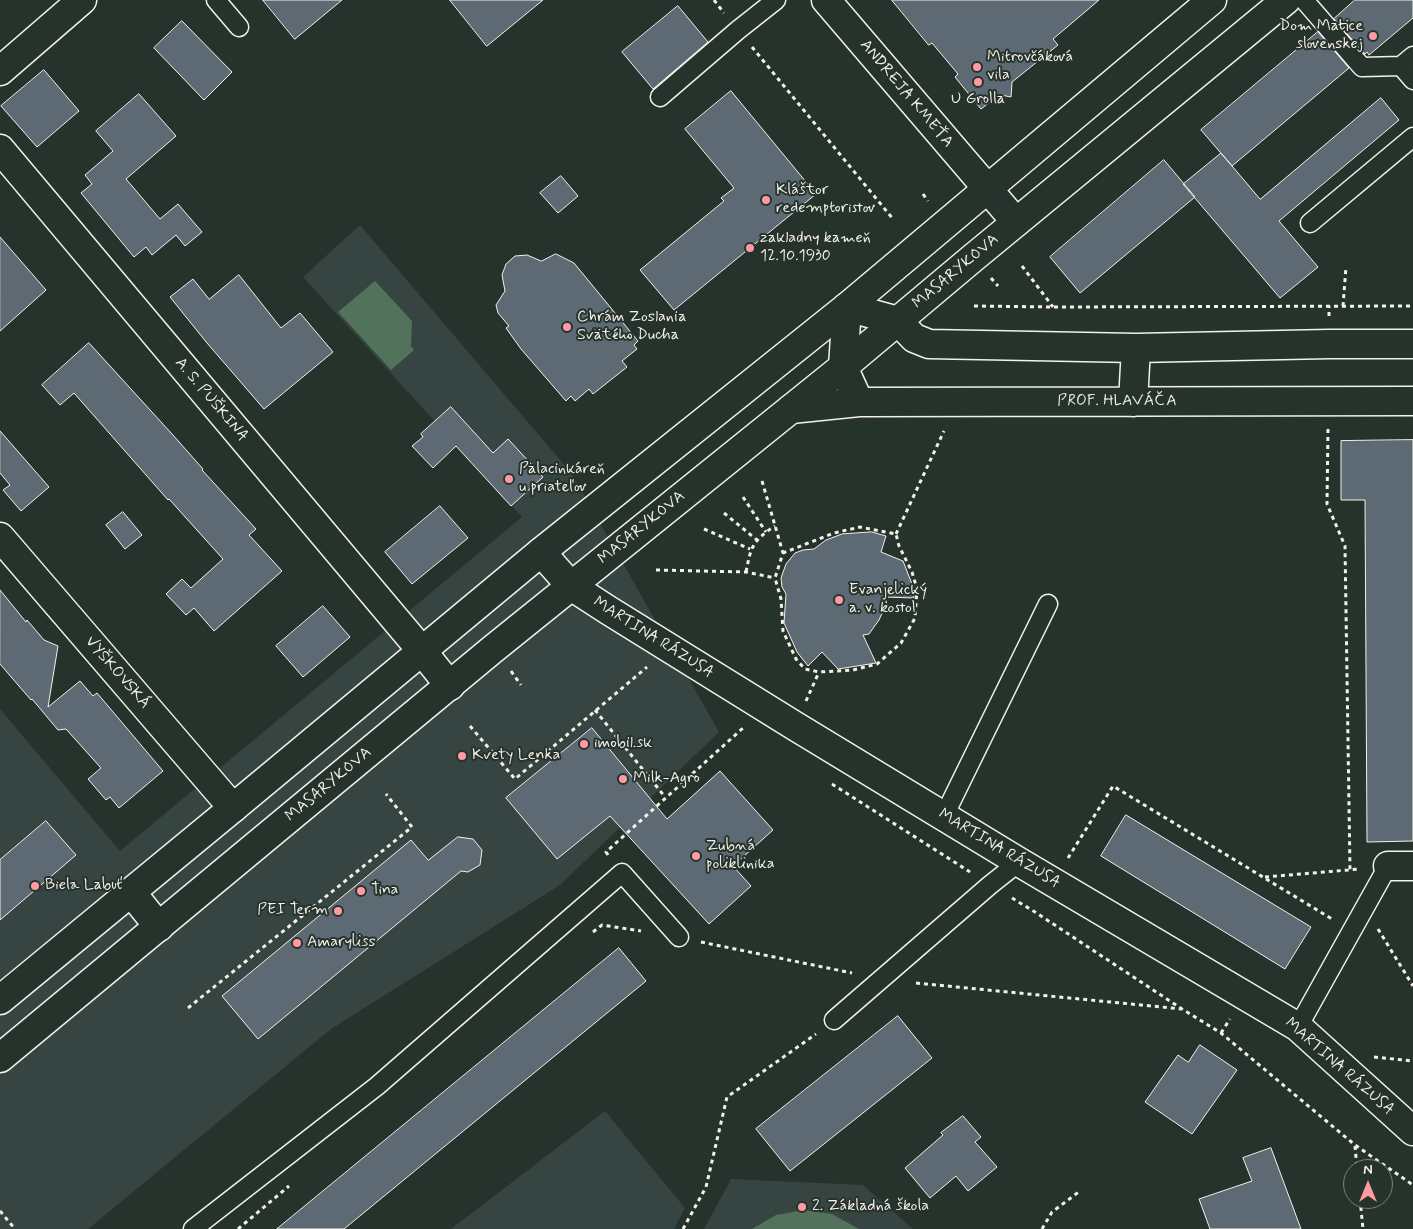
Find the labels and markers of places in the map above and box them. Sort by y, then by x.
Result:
place label: Dom Matice slovenskej [1279,17,1363,55]
marker: Dom Matice slovenskej [1367,30,1379,42]
place label: Mitrovčáková vila [987,48,1073,86]
marker: Mitrovčáková vila [971,61,983,73]
marker: U Grolla [972,76,984,88]
place label: U Grolla [951,90,1005,110]
place label: Kláštor redemptoristov [776,181,875,219]
marker: Kláštor redemptoristov [760,194,772,206]
place label: zakladny kameň 12.10.1930 [760,229,871,267]
marker: zakladny kameň 12.10.1930 [744,242,756,254]
place label: Chrám Zoslania Svätého Ducha [577,308,686,346]
marker: Chrám Zoslania Svätého Ducha [561,321,573,333]
place label: Palacinkáreň u priateľov [519,460,605,498]
marker: Palacinkáreň u priateľov [503,473,515,485]
place label: Evanjelický a. v. kostol [849,581,927,619]
marker: Evanjelický a. v. kostol [833,594,845,606]
place label: imobil.sk [594,734,652,754]
marker: imobil.sk [578,738,590,750]
place label: Kvety Lenka [472,746,560,766]
marker: Kvety Lenka [456,750,468,762]
place label: Milk-Agro [633,769,700,789]
marker: Milk-Agro [617,773,629,785]
place label: Zubná poliklinika [706,837,775,875]
marker: Zubná poliklinika [690,850,702,862]
place label: Biela Labuť [45,876,123,896]
marker: Biela Labuť [29,880,41,892]
place label: Tina [371,881,398,901]
marker: Tina [355,885,367,897]
place label: PEI Term [257,901,328,921]
marker: PEI Term [332,905,344,917]
place label: Amaryliss [307,933,376,953]
marker: Amaryliss [291,937,303,949]
place label: 2. Základná škola [812,1197,929,1217]
marker: 2. Základná škola [796,1201,808,1213]

